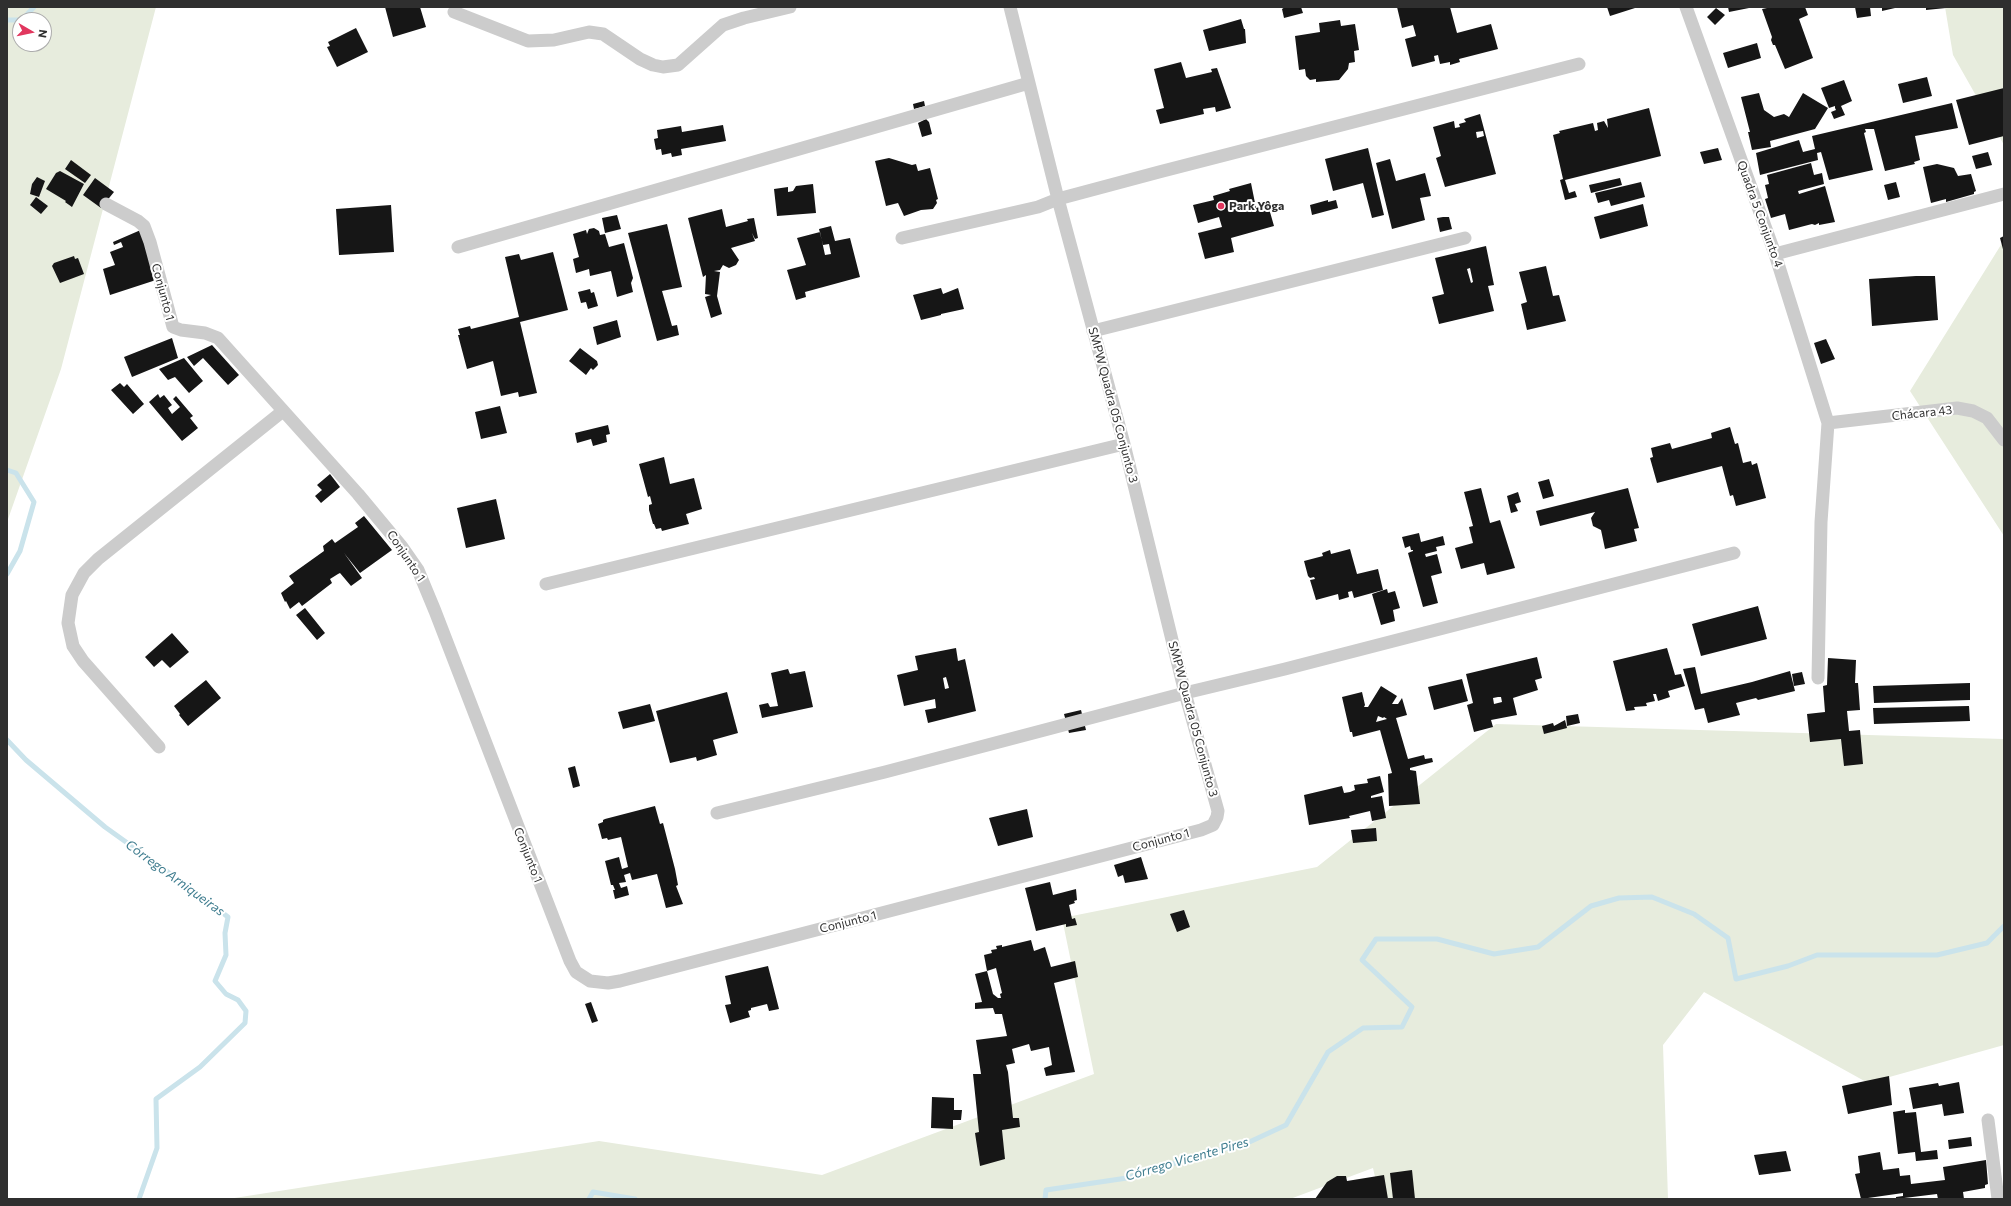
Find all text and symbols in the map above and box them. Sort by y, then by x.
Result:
north arrow [12,12,52,52]
text: N [36,29,50,39]
street label: Quadra 5 Conjunto 4 [1734,159,1786,269]
place label: Park Yôga [1229,199,1284,213]
marker: Park Yôga [1216,201,1226,211]
street label: Conjunto 1 [148,262,178,322]
street label: SMPW Quadra 05 Conjunto 3 [1085,326,1141,484]
street label: Chácara 43 [1891,403,1953,423]
street label: Conjunto 1 [384,528,428,584]
street label: SMPW Quadra 05 Conjunto 3 [1165,640,1221,798]
street label: Conjunto 1 [510,825,546,885]
street label: Conjunto 1 [1131,825,1191,855]
water label: Córrego Arniqueiras [122,837,228,919]
street label: Conjunto 1 [818,908,878,936]
water label: Córrego Vicente Pires [1123,1134,1251,1184]

